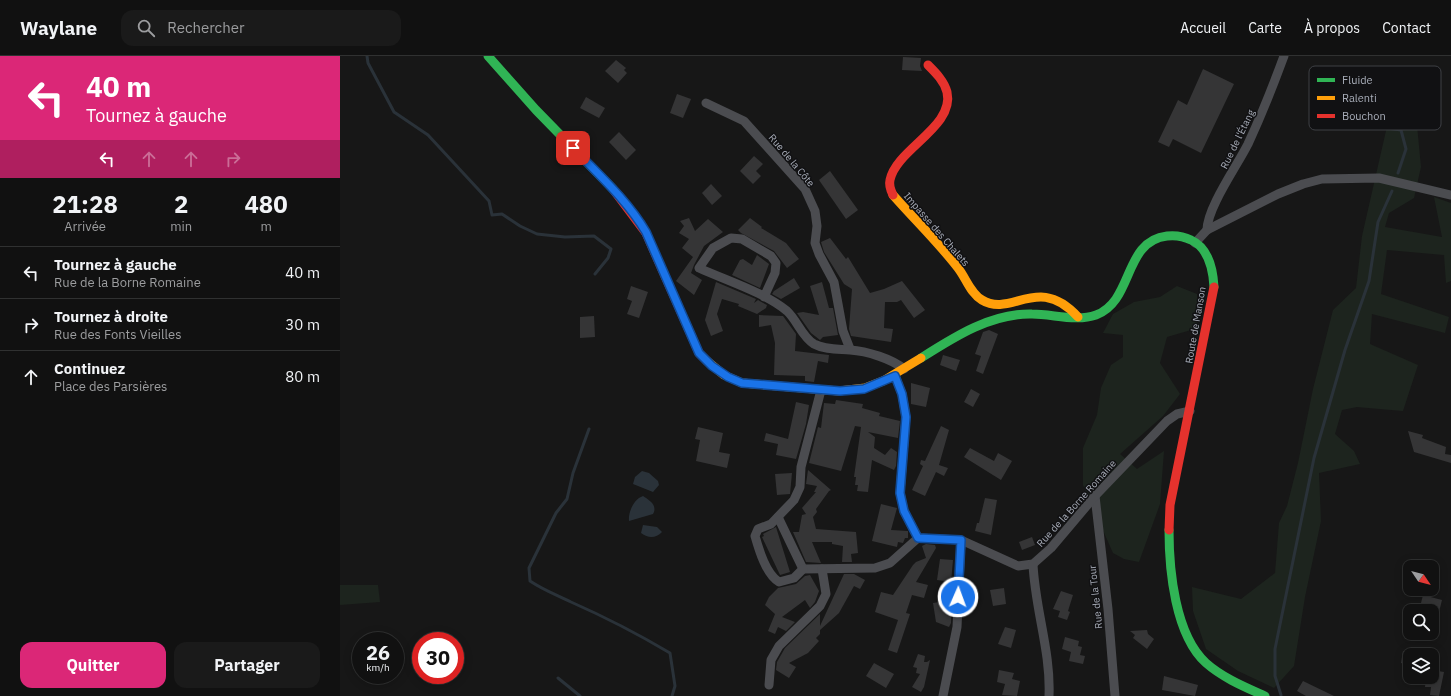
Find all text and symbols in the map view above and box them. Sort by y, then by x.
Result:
search box [121,10,401,46]
text: Waylane [20,16,97,40]
icon: search [135,17,157,39]
text: Rechercher [167,18,244,37]
text: Accueil [1180,19,1226,37]
text: Carte [1248,19,1282,37]
text: À propos [1304,19,1360,37]
text: Contact [1382,19,1431,37]
legend [1309,66,1441,130]
text: 40 m [86,68,151,105]
icon: left [20,72,72,124]
text: Fluide [1342,73,1373,87]
text: Ralenti [1342,91,1377,105]
text: Tournez à gauche [86,104,227,127]
street label: Rue de l'Étang [1217,107,1258,171]
text: Bouchon [1342,109,1386,123]
pin [556,131,590,165]
street label: Rue de la Côte [766,131,818,190]
icon: arrive [562,137,584,159]
icon: left [96,148,118,170]
icon: ahead [138,148,160,170]
icon: ahead [180,148,202,170]
icon: right [222,148,244,170]
text: 21:28 [52,188,118,220]
text: 2 [174,188,188,220]
text: 480 [244,188,288,220]
street label: Impasse des Chalets [901,190,972,269]
text: Arrivée [64,218,106,235]
text: min [170,218,192,235]
text: m [260,218,272,235]
text: Tournez à gauche [54,255,177,274]
icon: left [20,262,42,284]
text: 40 m [285,263,320,282]
text: Rue de la Borne Romaine [54,274,201,291]
street label: Route de Manson [1182,286,1209,365]
text: Tournez à droite [54,307,168,326]
icon: right [20,314,42,336]
text: 30 m [285,315,320,334]
text: Rue des Fonts Vieilles [54,326,182,343]
text: Continuez [54,359,125,378]
icon: ahead [20,366,42,388]
text: 80 m [285,367,320,386]
text: Place des Parsières [54,378,167,395]
street label: Rue de la Borne Romaine [1034,457,1119,550]
north arrow [1403,560,1439,596]
map controls [1403,560,1439,684]
street label: Rue de la Tour [1086,564,1105,629]
position arrow [937,576,979,618]
button: search [1403,604,1439,640]
speed limit sign: 30 [412,632,464,684]
text: 26 [366,639,390,666]
button: Quitter [20,642,166,688]
button: Partager [174,642,320,688]
button: layers [1403,648,1439,684]
text: km/h [366,661,390,674]

